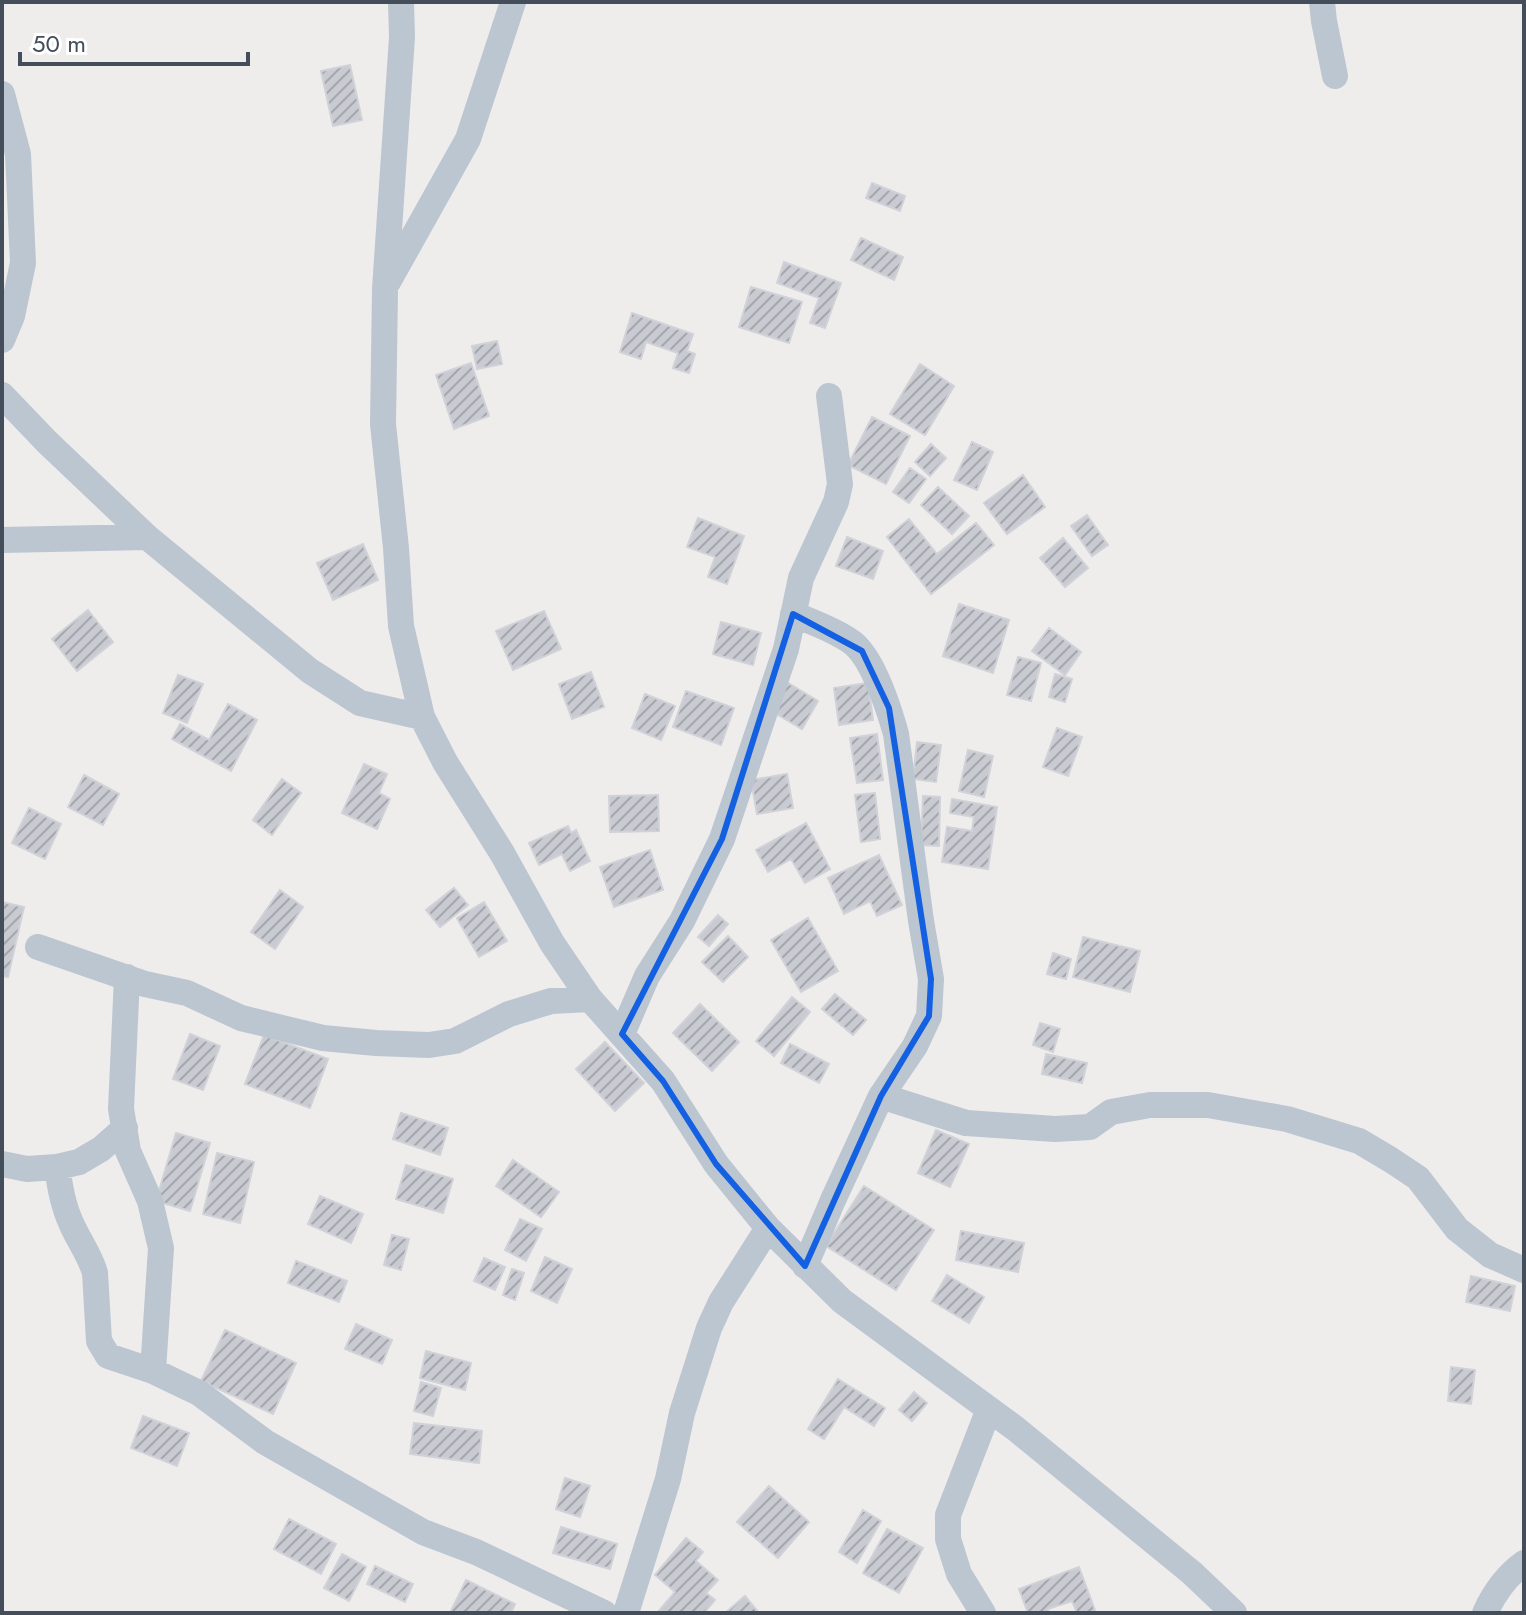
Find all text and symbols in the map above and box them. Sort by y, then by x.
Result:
scale bar [20,16,248,66]
text: 50 m [32,26,86,61]

